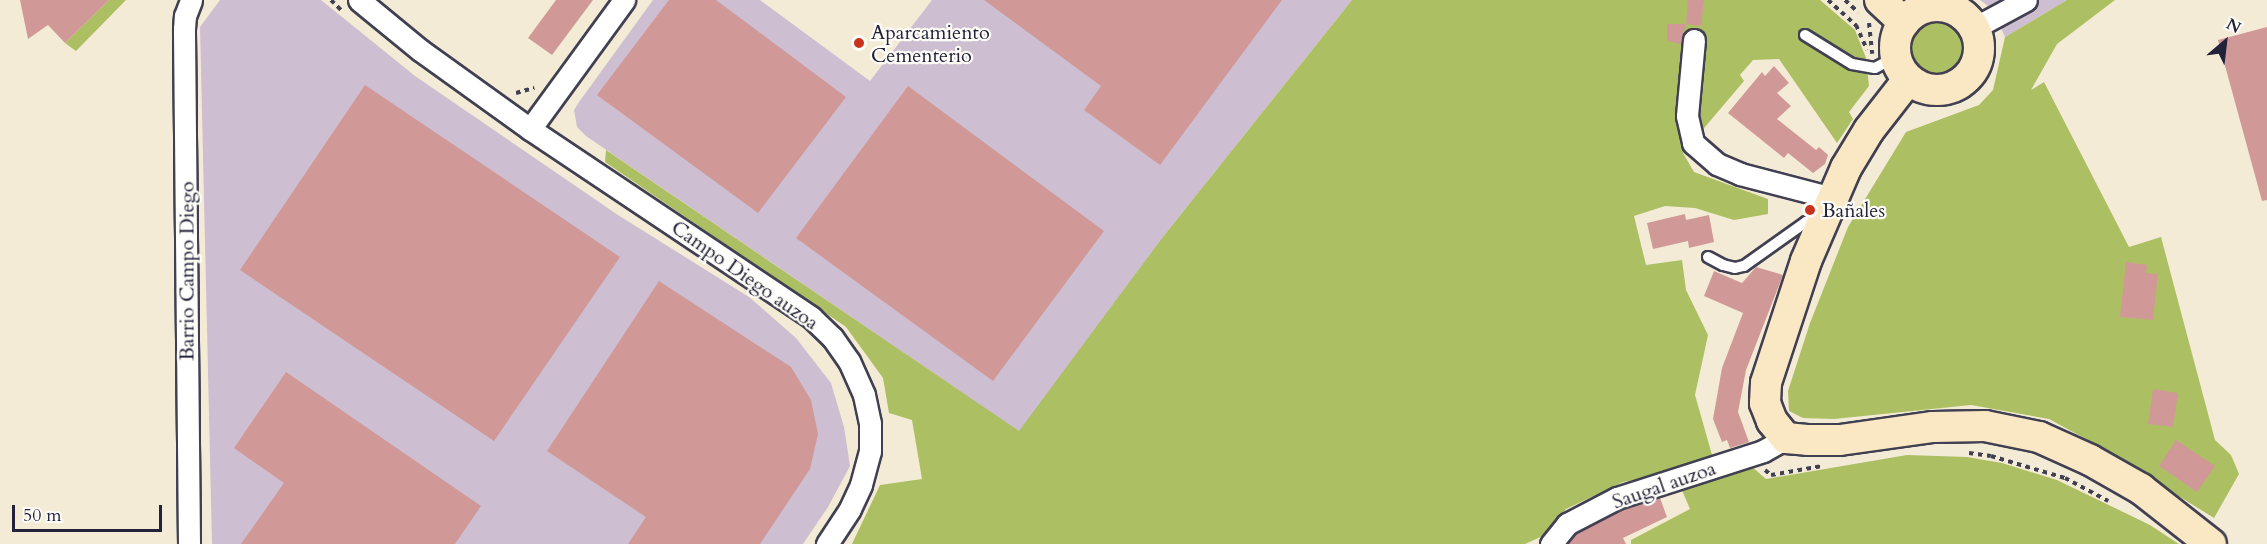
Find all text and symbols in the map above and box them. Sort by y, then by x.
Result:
north arrow [2195,12,2255,72]
text: N [2222,13,2245,39]
place label: Aparcamiento Cementerio [871,20,990,67]
marker: Aparcamiento Cementerio [852,36,866,50]
street label: Barrio Campo Diego [175,181,199,361]
place label: Bañales [1822,198,1885,222]
marker: Bañales [1803,203,1817,217]
street label: Campo Diego auzoa [667,215,823,335]
street label: Saugal auzoa [1609,456,1719,514]
scale bar [15,493,165,531]
text: 50 m [23,503,62,528]

